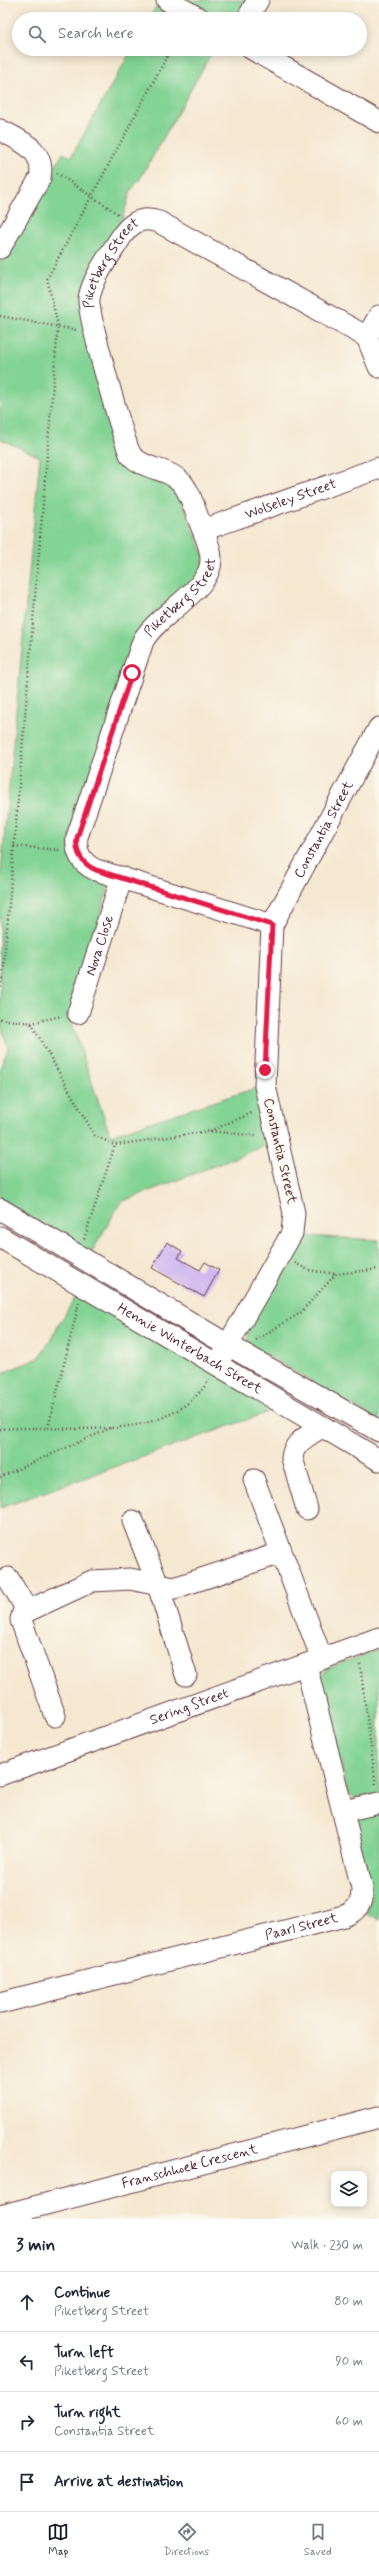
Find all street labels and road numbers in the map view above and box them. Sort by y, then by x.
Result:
street label: Piketberg Street [80,213,142,309]
street label: Wolseley Street [243,475,339,524]
street label: Piketberg Street [140,557,220,640]
street label: Constantia Street [290,777,358,881]
street label: Nova Close [82,913,118,978]
street label: Constantia Street [259,1096,301,1206]
street label: Hennie Winterbach Street [114,1299,266,1398]
street label: Sering Street [147,1684,231,1729]
street label: Paarl Street [263,1909,341,1945]
street label: Franschhoek Crescent [120,2140,260,2193]

